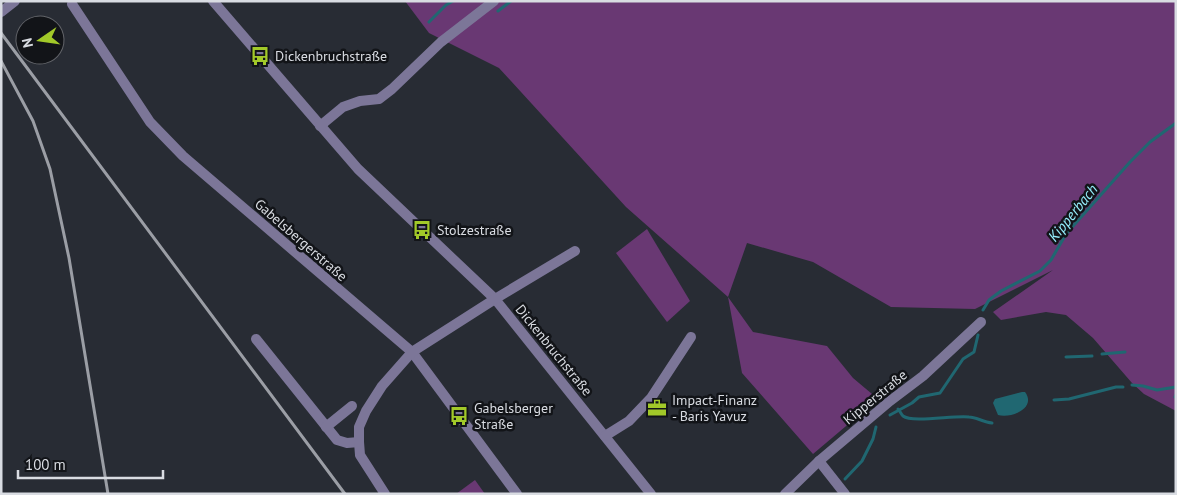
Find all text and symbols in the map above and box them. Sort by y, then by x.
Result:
north arrow [15,15,65,65]
text: N [18,36,37,49]
bus stop icon: Dickenbruchstraße [249,45,271,67]
place label: Dickenbruchstraße [275,47,387,65]
water label: Kipperbach [1044,180,1102,245]
street label: Gabelsbergerstraße [251,195,351,285]
bus stop icon: Stolzestraße [411,219,433,241]
place label: Stolzestraße [437,221,512,239]
street label: Dickenbruchstraße [512,301,596,399]
street label: Kipperstraße [839,366,911,428]
place label: Impact-Finanz - Baris Yavuz [672,391,757,425]
office icon: Impact-Finanz - Baris Yavuz [646,397,668,419]
place label: Gabelsberger Straße [474,399,553,433]
bus stop icon: Gabelsberger Straße [448,405,470,427]
scale bar [18,448,162,480]
text: 100 m [25,455,66,474]

